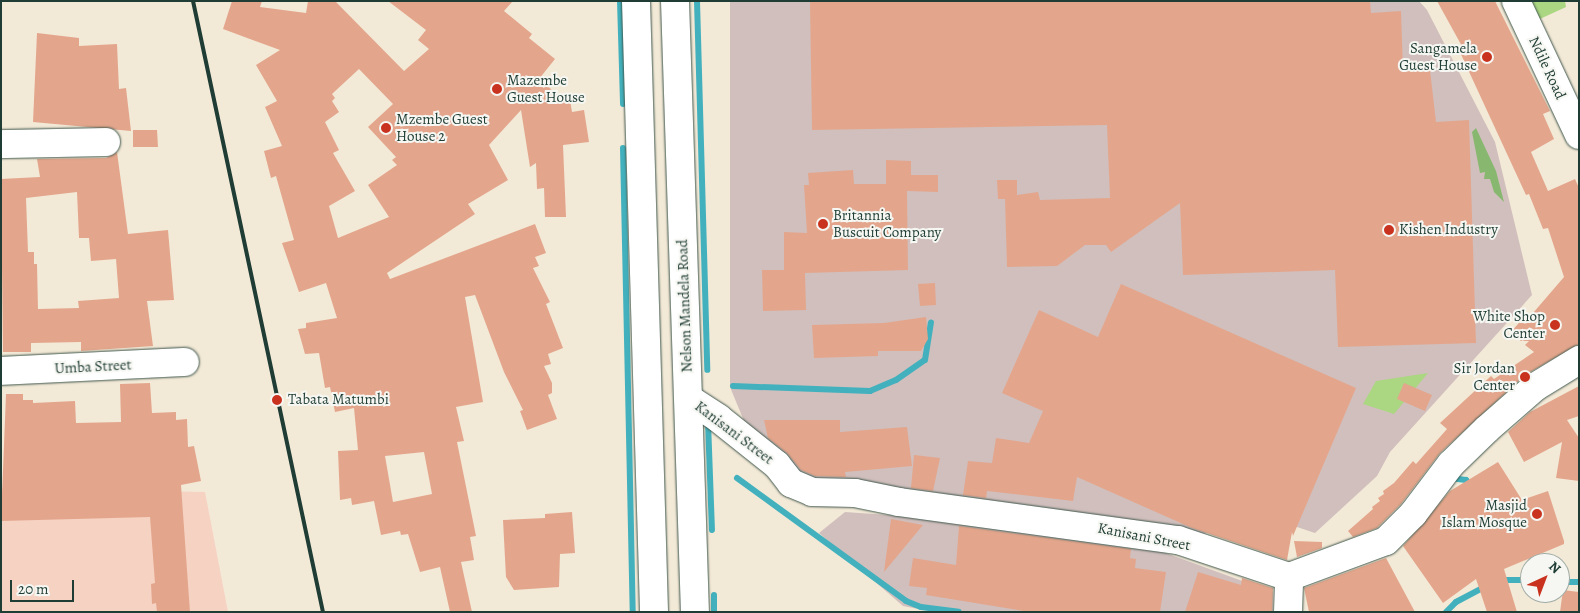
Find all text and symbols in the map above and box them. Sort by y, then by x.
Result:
street label: Ndile Road [1525,34,1569,102]
place label: Sangamela Guest House [1399,39,1477,74]
marker: Sangamela Guest House [1481,51,1493,63]
place label: Mazembe Guest House [507,71,585,106]
marker: Mazembe Guest House [491,83,503,95]
place label: Mzembe Guest House 2 [396,110,488,145]
marker: Mzembe Guest House 2 [380,122,392,134]
place label: Britannia Buscuit Company [833,206,941,241]
marker: Britannia Buscuit Company [817,218,829,230]
place label: Kishen Industry [1399,221,1498,239]
marker: Kishen Industry [1383,224,1395,236]
street label: Nelson Mandela Road [674,239,696,373]
place label: White Shop Center [1473,307,1545,342]
marker: White Shop Center [1549,319,1561,331]
street label: Umba Street [54,356,132,378]
place label: Sir Jordan Center [1454,359,1515,394]
marker: Sir Jordan Center [1519,371,1531,383]
place label: Tabata Matumbi [288,391,389,409]
marker: Tabata Matumbi [270,393,284,407]
street label: Kanisani Street [691,398,777,468]
place label: Masjid Islam Mosque [1441,496,1527,531]
marker: Masjid Islam Mosque [1531,508,1543,520]
street label: Kanisani Street [1096,519,1192,555]
north arrow [1520,553,1570,603]
text: N [1545,557,1565,578]
scale bar [12,570,76,602]
text: 20 m [18,579,49,599]

